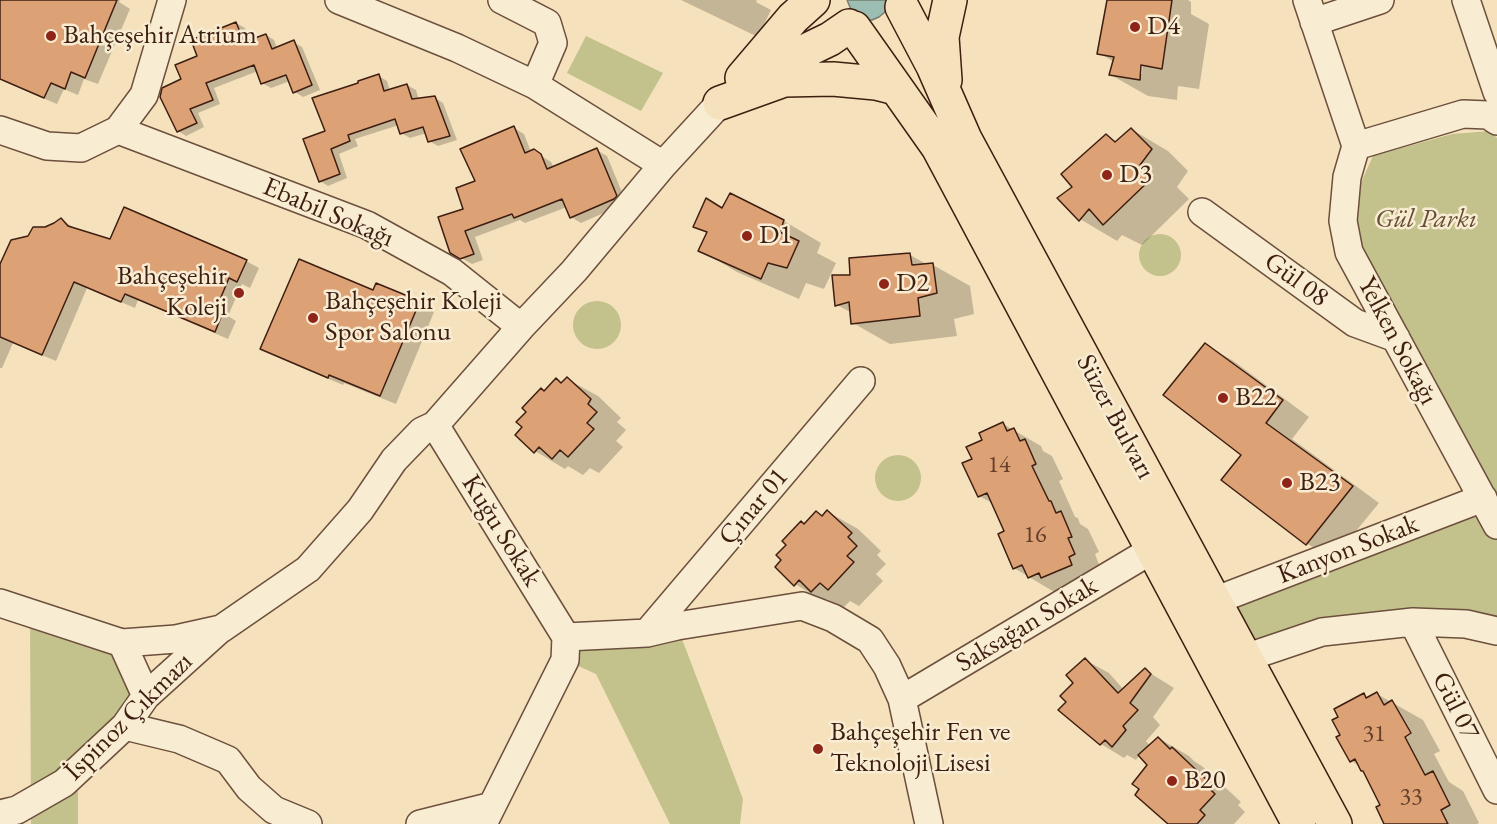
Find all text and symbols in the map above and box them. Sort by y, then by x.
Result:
place label: D4 [1147,11,1180,43]
place label: Bahçeşehir Atrium [63,20,257,52]
marker: D4 [1128,20,1142,34]
marker: Bahçeşehir Atrium [44,29,58,43]
place label: D3 [1119,159,1152,191]
marker: D3 [1100,168,1114,182]
street label: Ebabil Sokağı [258,171,398,255]
park label: Gül Parkı [1375,204,1477,236]
place label: D1 [759,220,792,252]
marker: D1 [740,229,754,243]
street label: Gül 08 [1257,246,1335,314]
place label: Bahçeşehir Koleji [117,261,227,324]
place label: D2 [896,268,929,300]
street label: Yelken Sokağı [1350,272,1444,410]
marker: D2 [877,277,891,291]
marker: Bahçeşehir Koleji [232,286,246,300]
place label: Bahçeşehir Koleji Spor Salonu [325,286,502,349]
marker: Bahçeşehir Koleji Spor Salonu [306,311,320,325]
street label: Süzer Bulvarı [1069,349,1161,485]
place label: B22 [1235,382,1277,414]
marker: B22 [1216,391,1230,405]
house number: 14 [987,451,1011,479]
street label: Çınar 01 [712,462,796,552]
place label: B23 [1299,467,1341,499]
street label: Kuğu Sokak [454,469,548,593]
marker: B23 [1280,476,1294,490]
street label: Kanyon Sokak [1273,508,1423,592]
house number: 16 [1023,521,1047,549]
street label: Saksağan Sokak [950,570,1104,680]
street label: İspinoz Çıkmazı [58,646,200,788]
street label: Gül 07 [1424,667,1486,745]
place label: Bahçeşehir Fen ve Teknoloji Lisesi [830,717,1011,780]
house number: 31 [1362,720,1386,748]
marker: Bahçeşehir Fen ve Teknoloji Lisesi [811,742,825,756]
place label: B20 [1184,765,1226,797]
marker: B20 [1165,774,1179,788]
house number: 33 [1399,783,1423,811]

